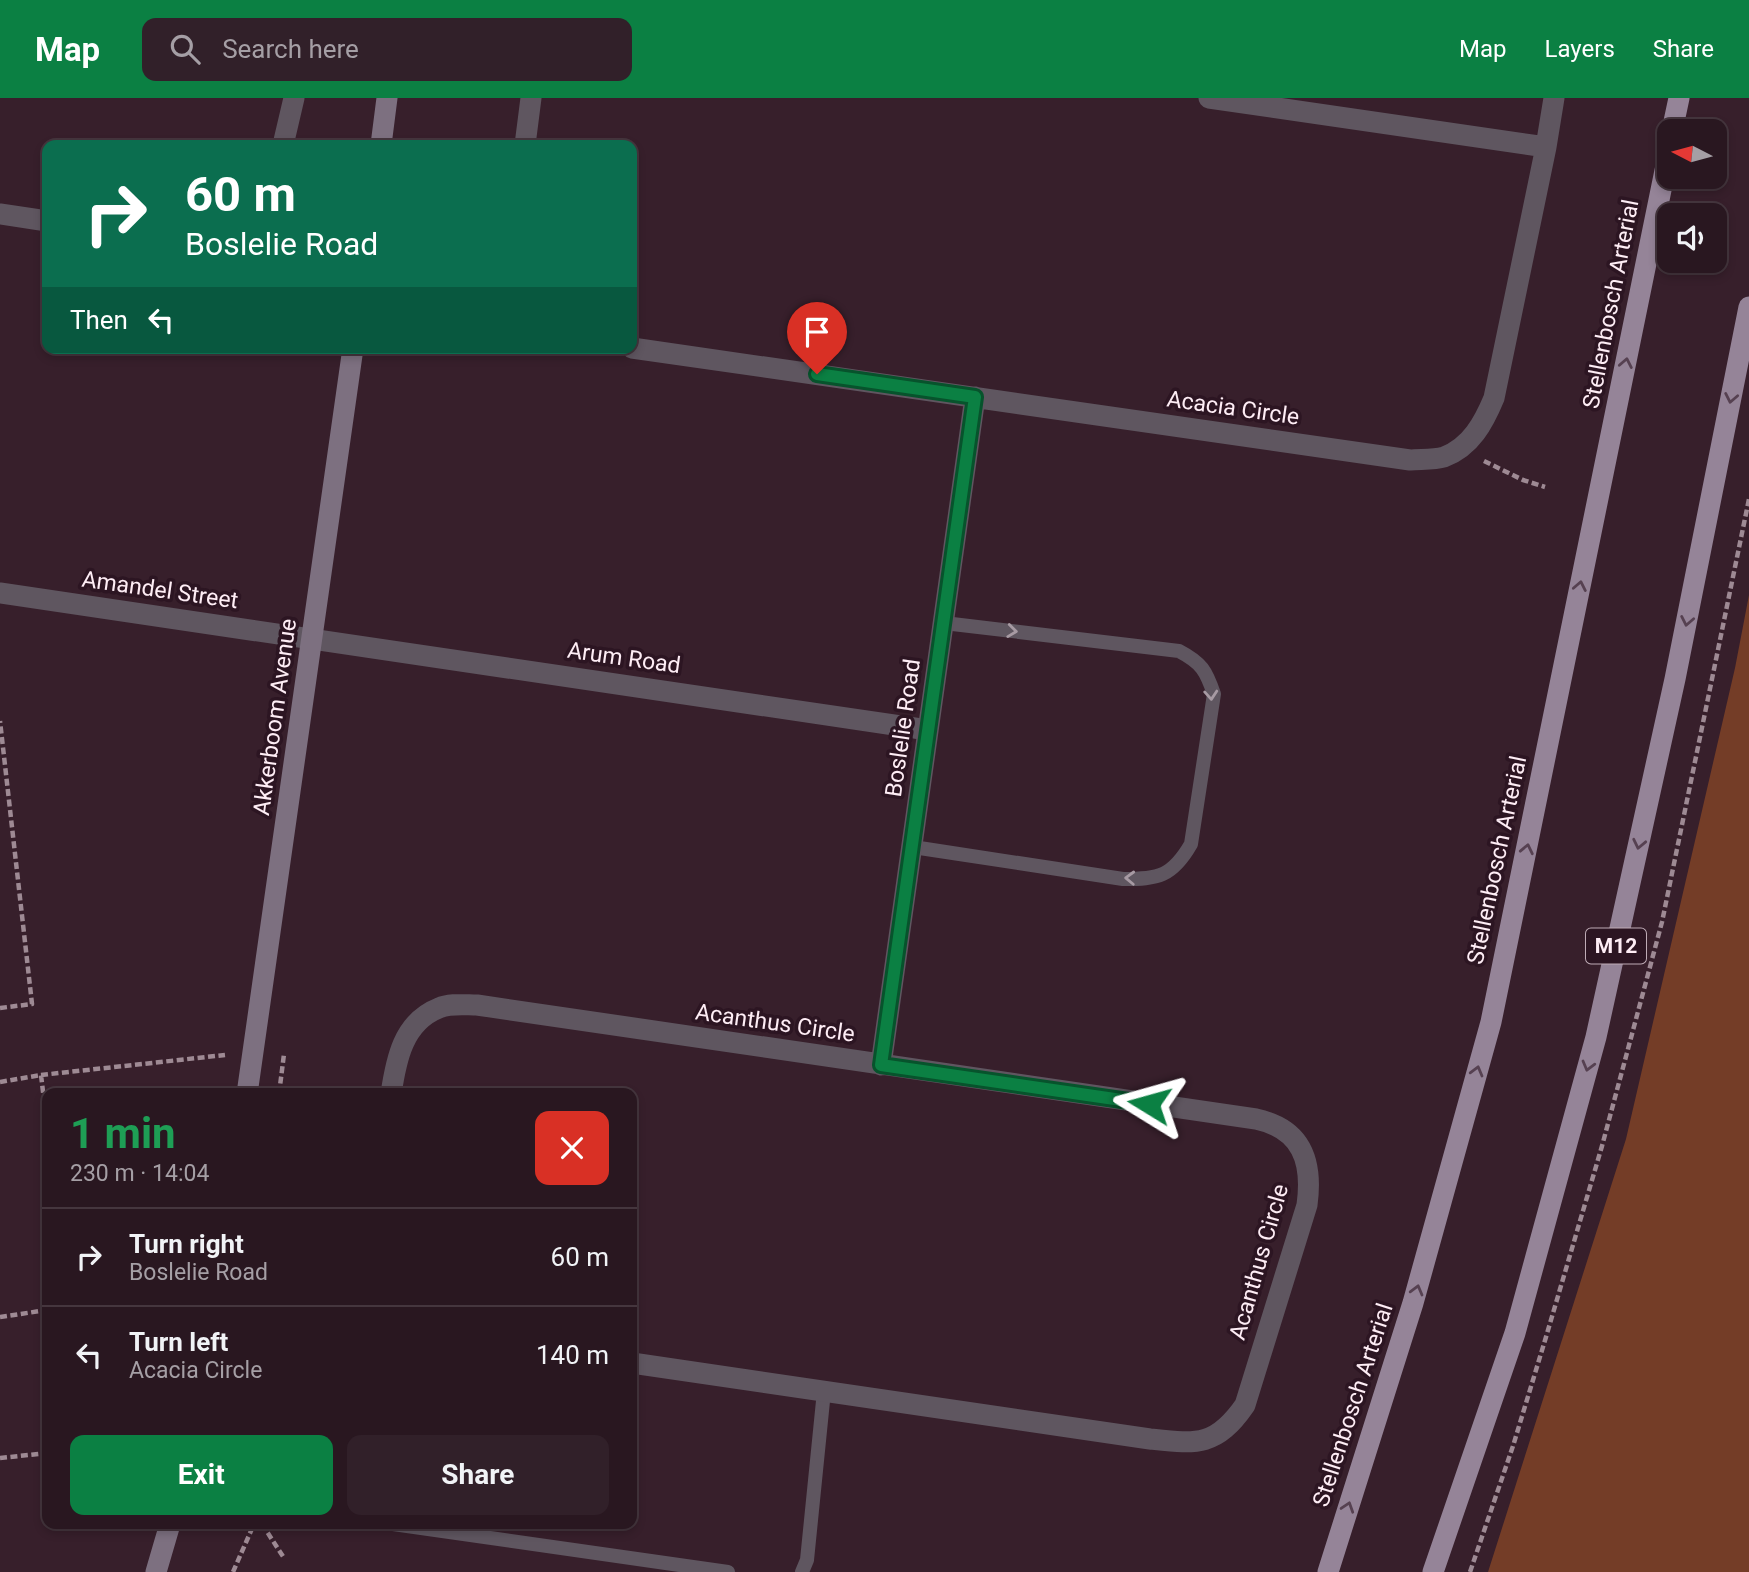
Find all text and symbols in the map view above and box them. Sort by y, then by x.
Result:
search box [142,18,632,81]
text: Map [35,30,100,69]
icon: search [166,30,204,68]
text: Search here [222,34,359,64]
text: Map [1459,35,1507,63]
text: Layers [1545,35,1615,63]
text: Share [1653,35,1714,63]
north arrow [1657,119,1727,189]
map controls [1657,119,1727,273]
text: 60 m [185,166,296,223]
icon: right [70,168,161,259]
street label: Stellenbosch Arterial [1577,197,1645,411]
button: sound [1657,203,1727,273]
text: Boslelie Road [185,225,378,263]
icon: left [142,301,180,339]
pin [787,302,847,374]
text: Then [70,305,128,335]
icon: arrive [798,313,836,351]
one-way arrow [1617,357,1632,369]
street label: Acacia Circle [1165,385,1301,431]
one-way arrow [1724,392,1739,404]
street label: Amandel Street [80,566,240,614]
one-way arrow [1572,580,1587,592]
one-way arrow [1680,615,1695,627]
street label: Akkerboom Avenue [248,617,302,817]
one-way arrow [1006,624,1018,639]
street label: Arum Road [566,637,682,679]
street label: Boslelie Road [880,657,926,799]
one-way arrow [1204,690,1219,701]
street label: Stellenbosch Arterial [1462,753,1532,967]
one-way arrow [1632,838,1647,850]
one-way arrow [1518,843,1533,855]
one-way arrow [1124,871,1135,886]
road number: M12 [1586,928,1646,964]
street label: Acanthus Circle [694,998,856,1048]
one-way arrow [1582,1059,1596,1071]
one-way arrow [1469,1065,1484,1077]
position arrow [1112,1067,1186,1141]
text: 1 min [70,1109,176,1158]
button: close [535,1111,609,1185]
text: 230 m · 14:04 [70,1160,209,1187]
street label: Acanthus Circle [1224,1181,1294,1343]
text: Turn right [129,1229,244,1259]
icon: right [70,1238,108,1276]
text: 60 m [551,1242,609,1272]
text: Boslelie Road [129,1259,268,1286]
one-way arrow [1408,1284,1423,1296]
street label: Stellenbosch Arterial [1307,1300,1399,1510]
text: Turn left [129,1327,228,1357]
icon: left [70,1336,108,1374]
text: 140 m [536,1340,609,1370]
text: Acacia Circle [129,1357,262,1384]
button: Exit [70,1435,333,1515]
button: Share [347,1435,609,1515]
one-way arrow [1340,1501,1355,1513]

